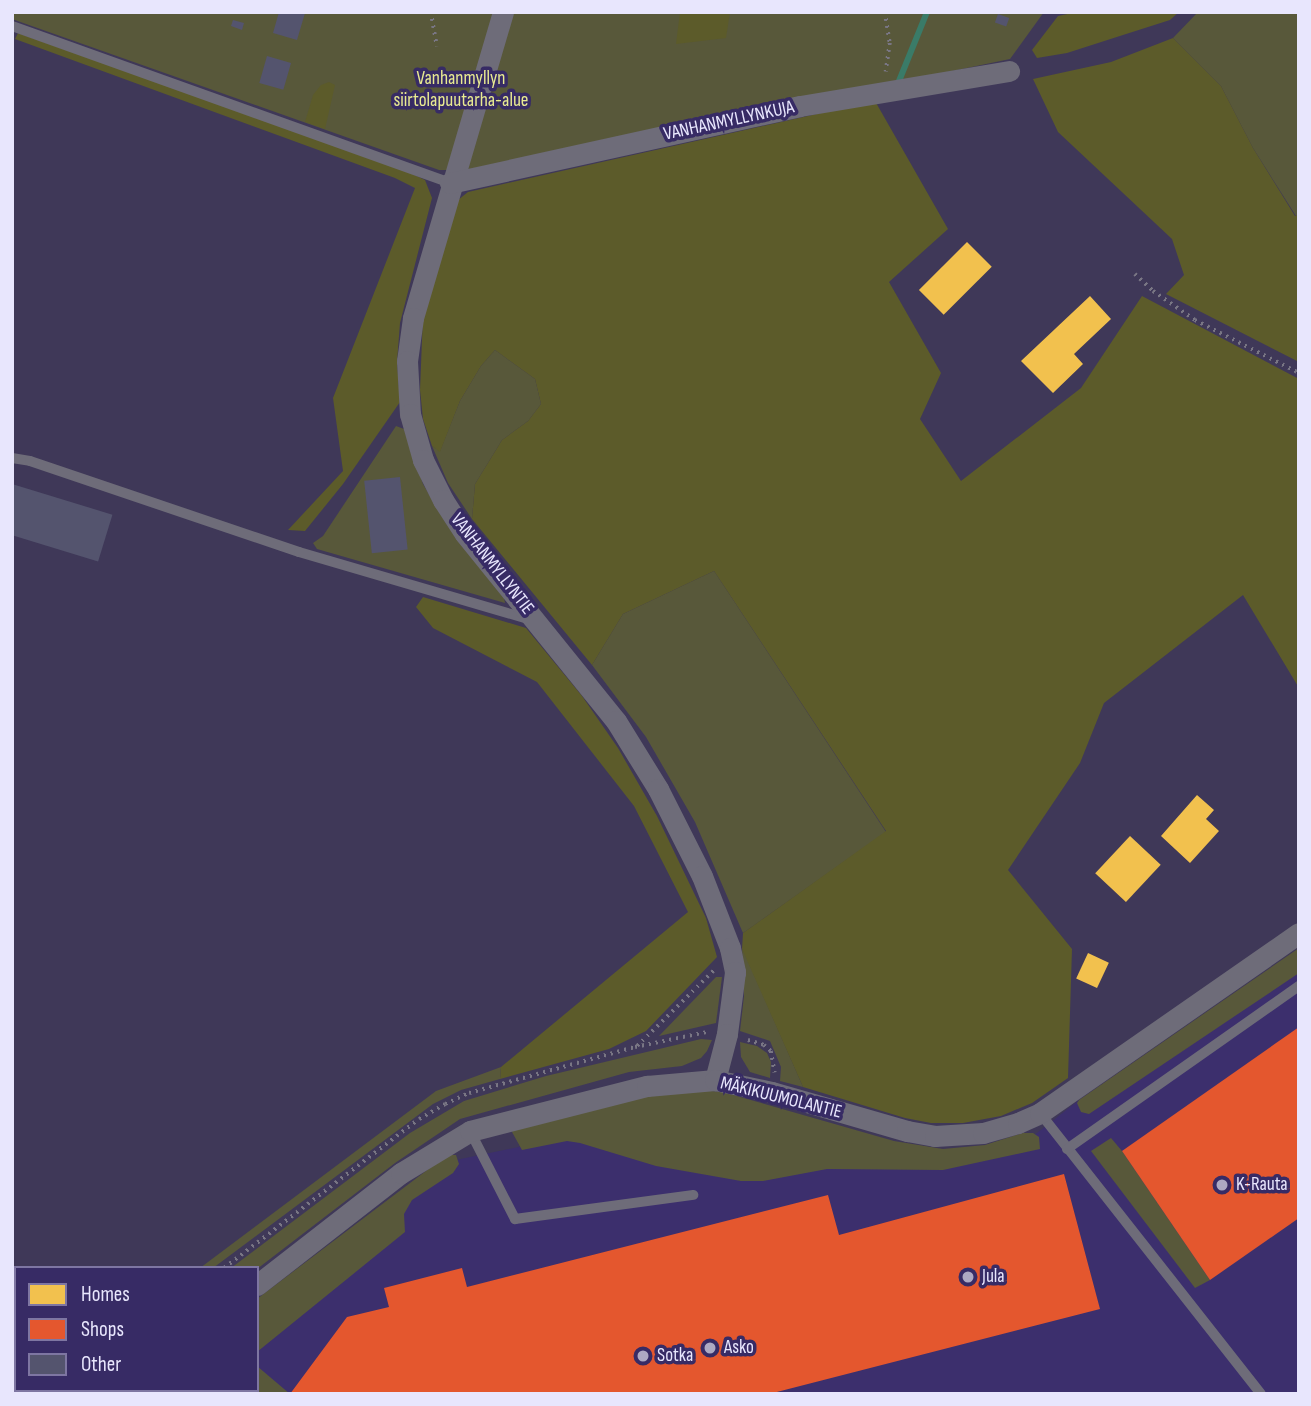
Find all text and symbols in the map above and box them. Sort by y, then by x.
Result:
park label: Vanhanmyllyn siirtolapuutarha-alue [393,68,529,112]
street label: VANHANMYLLYNKUJA [662,96,796,146]
street label: VANHANMYLLYNTIE [445,509,539,619]
street label: MÄKIKUUMOLANTIE [718,1072,844,1124]
place label: K-Rauta [1236,1174,1288,1196]
marker: K-Rauta [1214,1177,1230,1193]
legend [14,1266,259,1392]
place label: Jula [982,1266,1005,1288]
marker: Jula [960,1269,976,1285]
text: Homes [81,1282,130,1307]
text: Shops [81,1317,124,1342]
place label: Asko [724,1337,754,1359]
marker: Asko [702,1340,718,1356]
place label: Sotka [657,1345,693,1367]
marker: Sotka [635,1348,651,1364]
text: Other [81,1352,121,1377]

